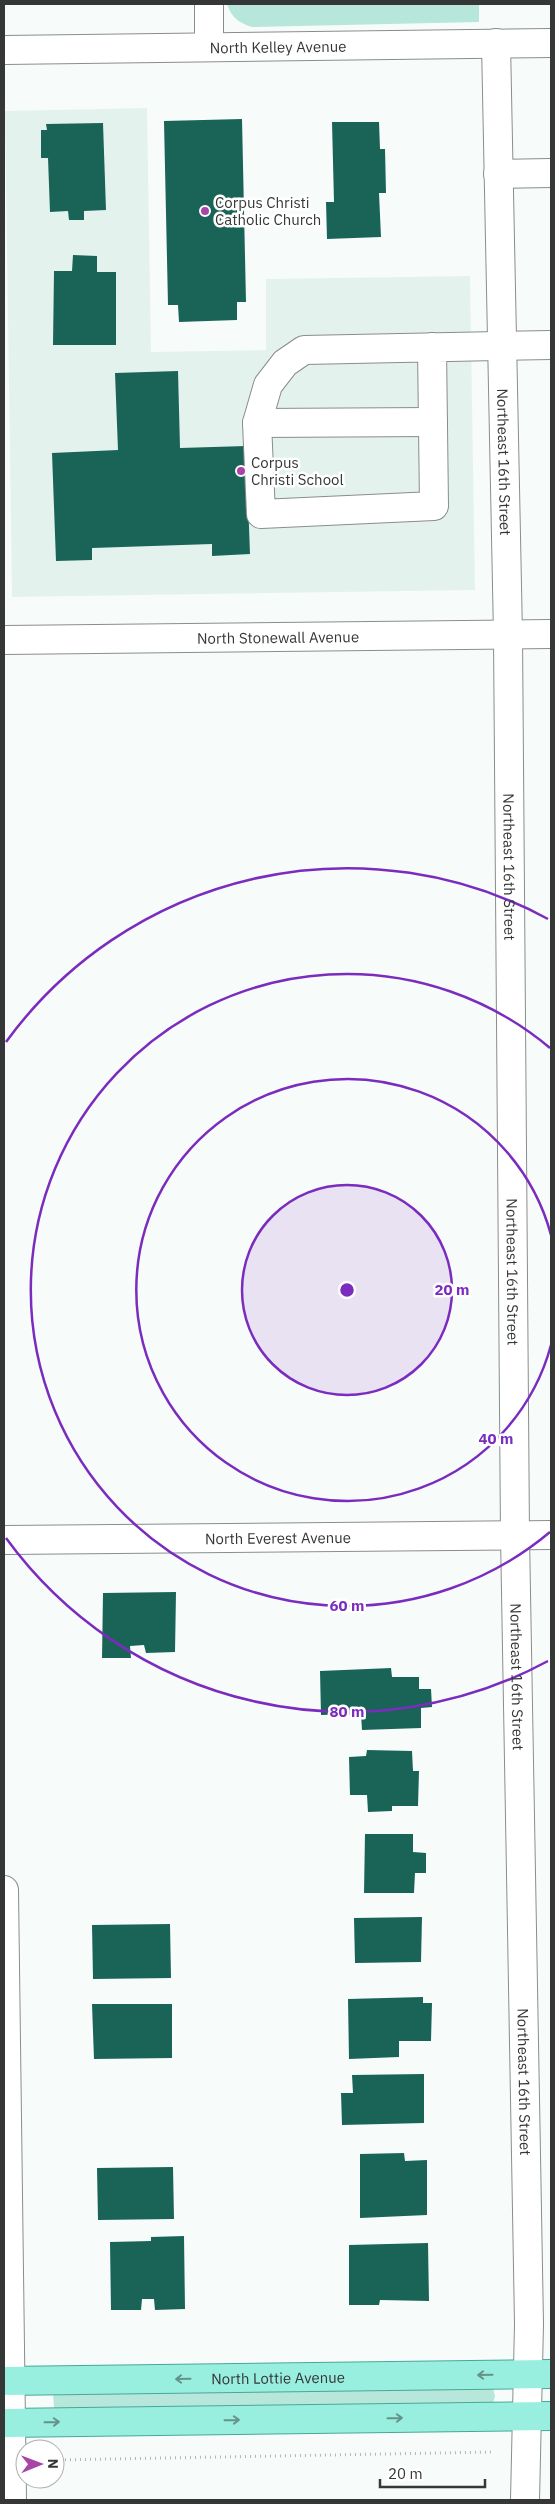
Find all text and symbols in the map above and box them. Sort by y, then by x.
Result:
street label: North Kelley Avenue [209,36,346,57]
place label: Corpus Christi Catholic Church [215,193,321,229]
marker: Corpus Christi Catholic Church [199,205,211,217]
street label: Northeast 16th Street [494,388,515,536]
place label: Corpus Christi School [251,453,344,489]
marker: Corpus Christi School [235,465,247,477]
street label: North Stonewall Avenue [197,627,359,647]
street label: Northeast 16th Street [500,793,520,941]
street label: Northeast 16th Street [503,1198,523,1346]
text: 20 m [435,1280,469,1299]
centre of rings [338,1281,356,1299]
text: 40 m [479,1429,513,1448]
street label: North Everest Avenue [205,1527,351,1548]
text: 60 m [330,1596,364,1615]
street label: Northeast 16th Street [507,1603,528,1751]
text: 80 m [330,1702,364,1721]
street label: Northeast 16th Street [514,2008,536,2156]
street label: North Lottie Avenue [211,2367,345,2388]
one-way arrow [477,2370,494,2380]
one-way arrow [175,2374,191,2384]
one-way arrow [386,2413,403,2423]
one-way arrow [224,2415,240,2425]
one-way arrow [44,2417,60,2427]
north arrow [15,2439,65,2489]
scale bar [380,2456,485,2488]
text: N [44,2459,62,2469]
text: 20 m [388,2464,423,2483]

